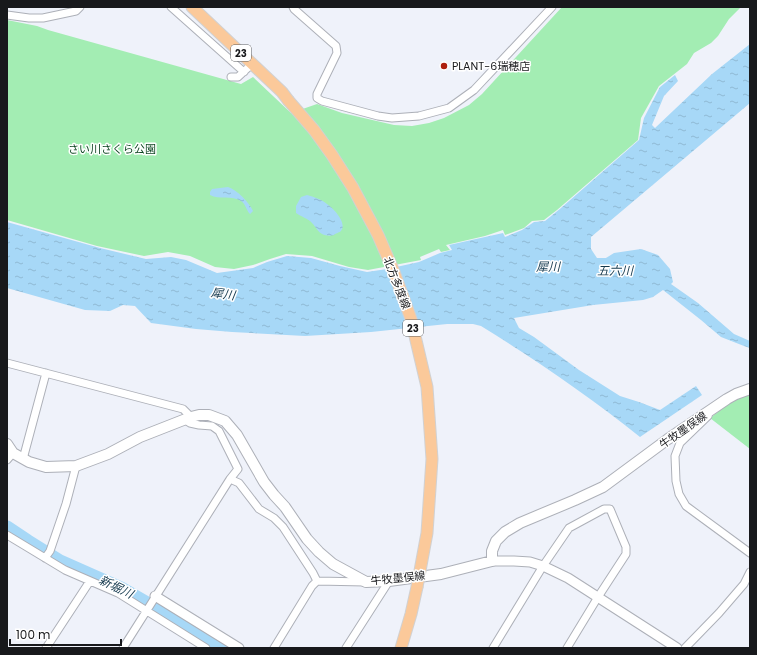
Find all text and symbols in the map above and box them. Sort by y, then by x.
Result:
road number: 23 [231,45,251,61]
place label: PLANT-6瑞穂店 [452,58,530,74]
marker: PLANT-6瑞穂店 [439,61,449,71]
park label: さい川さくら公園 [68,141,156,157]
street label: 北方多度線 [380,254,414,312]
water label: 犀川 [536,258,562,275]
water label: 五六川 [597,262,635,279]
water label: 犀川 [210,283,238,304]
road number: 23 [403,320,423,336]
street label: 牛牧墨俣線 [656,408,710,452]
street label: 牛牧墨俣線 [370,567,426,589]
water label: 新堀川 [96,571,138,603]
scale bar [10,621,121,647]
text: 100 m [16,626,50,643]

